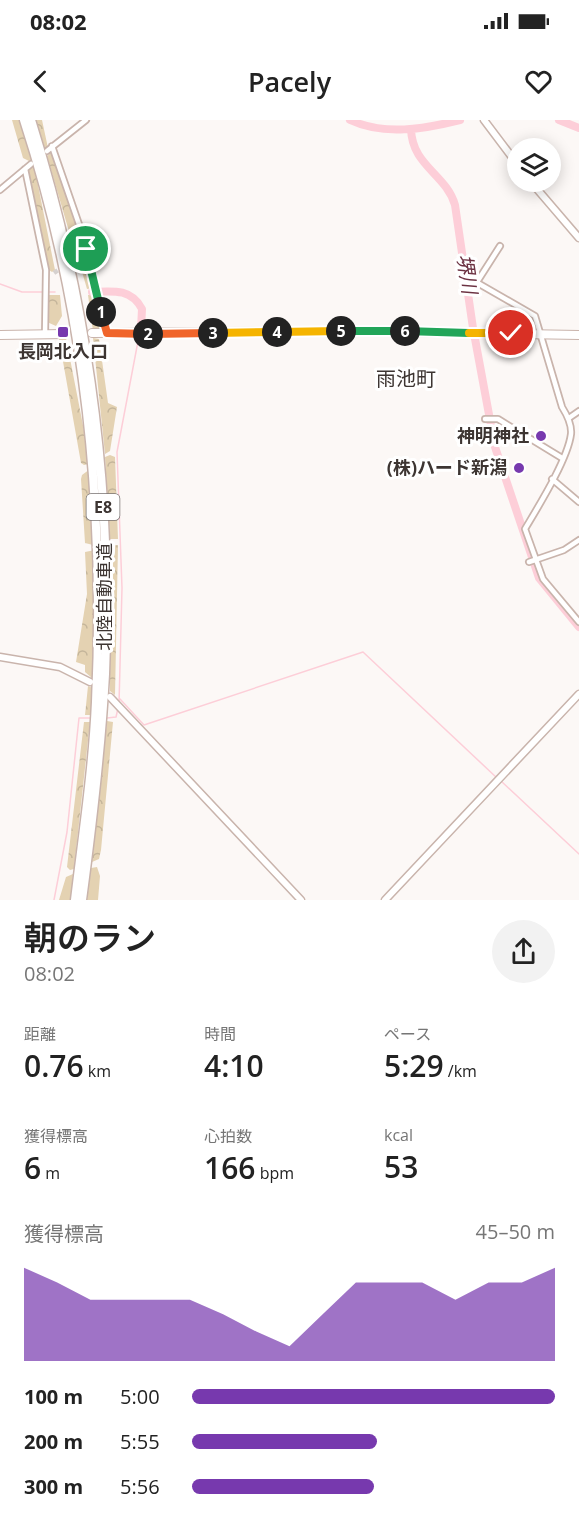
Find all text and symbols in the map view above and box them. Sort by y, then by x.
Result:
text: 08:02 [30,6,87,36]
text: Pacely [248,63,331,100]
icon: back [24,65,57,98]
icon: heart [522,65,555,98]
map controls [507,138,561,192]
button: layers [507,138,561,192]
pin [60,223,111,274]
icon: arrive [69,232,102,265]
water label: 堺川 [451,252,484,298]
pin: 1 [86,297,116,327]
text: 1 [96,301,106,323]
pin [485,307,536,358]
pin: 5 [326,316,356,346]
pin: 6 [390,316,420,346]
icon: check [494,316,527,349]
pin: 4 [262,317,292,347]
pin: 3 [198,318,228,348]
pin: 2 [133,319,163,349]
text: 5 [336,320,346,342]
text: 6 [400,320,410,342]
text: 4 [272,321,282,343]
text: 3 [208,322,218,344]
text: 2 [143,323,153,345]
marker: 長岡北入口 [56,325,70,339]
place label: 長岡北入口 [18,339,108,363]
district label: 雨池町 [376,365,436,392]
place label: 神明神社 [457,423,529,447]
marker: 神明神社 [534,429,548,443]
place label: (株)ハード新潟 [387,455,507,479]
marker: (株)ハード新潟 [512,461,526,475]
road number: E8 [86,494,120,520]
street label: 北陸自動車道 [92,543,116,651]
text: 朝のラン [24,915,156,960]
button: share [492,920,555,983]
text: 08:02 [24,960,75,987]
text: 距離 [24,1023,56,1045]
text: 時間 [204,1023,236,1045]
text: ペース [384,1023,431,1045]
text: 0.76 [24,1045,84,1086]
text: 4:10 [204,1045,264,1086]
text: 5:29 [384,1045,444,1086]
text: km [84,1060,111,1082]
text: /km [444,1060,477,1082]
text: kcal [384,1124,413,1146]
text: 獲得標高 [24,1125,88,1147]
text: 心拍数 [204,1125,252,1147]
text: 53 [384,1146,418,1187]
text: 6 [24,1147,41,1188]
text: 166 [204,1147,255,1188]
text: m [41,1162,60,1184]
text: bpm [255,1162,294,1184]
text: 45–50 m [476,1218,555,1245]
text: 獲得標高 [24,1220,104,1247]
text: 100 m [24,1383,83,1410]
text: 5:00 [120,1383,160,1410]
text: 200 m [24,1428,83,1455]
text: 5:55 [120,1428,160,1455]
text: 300 m [24,1473,83,1500]
text: 5:56 [120,1473,160,1500]

